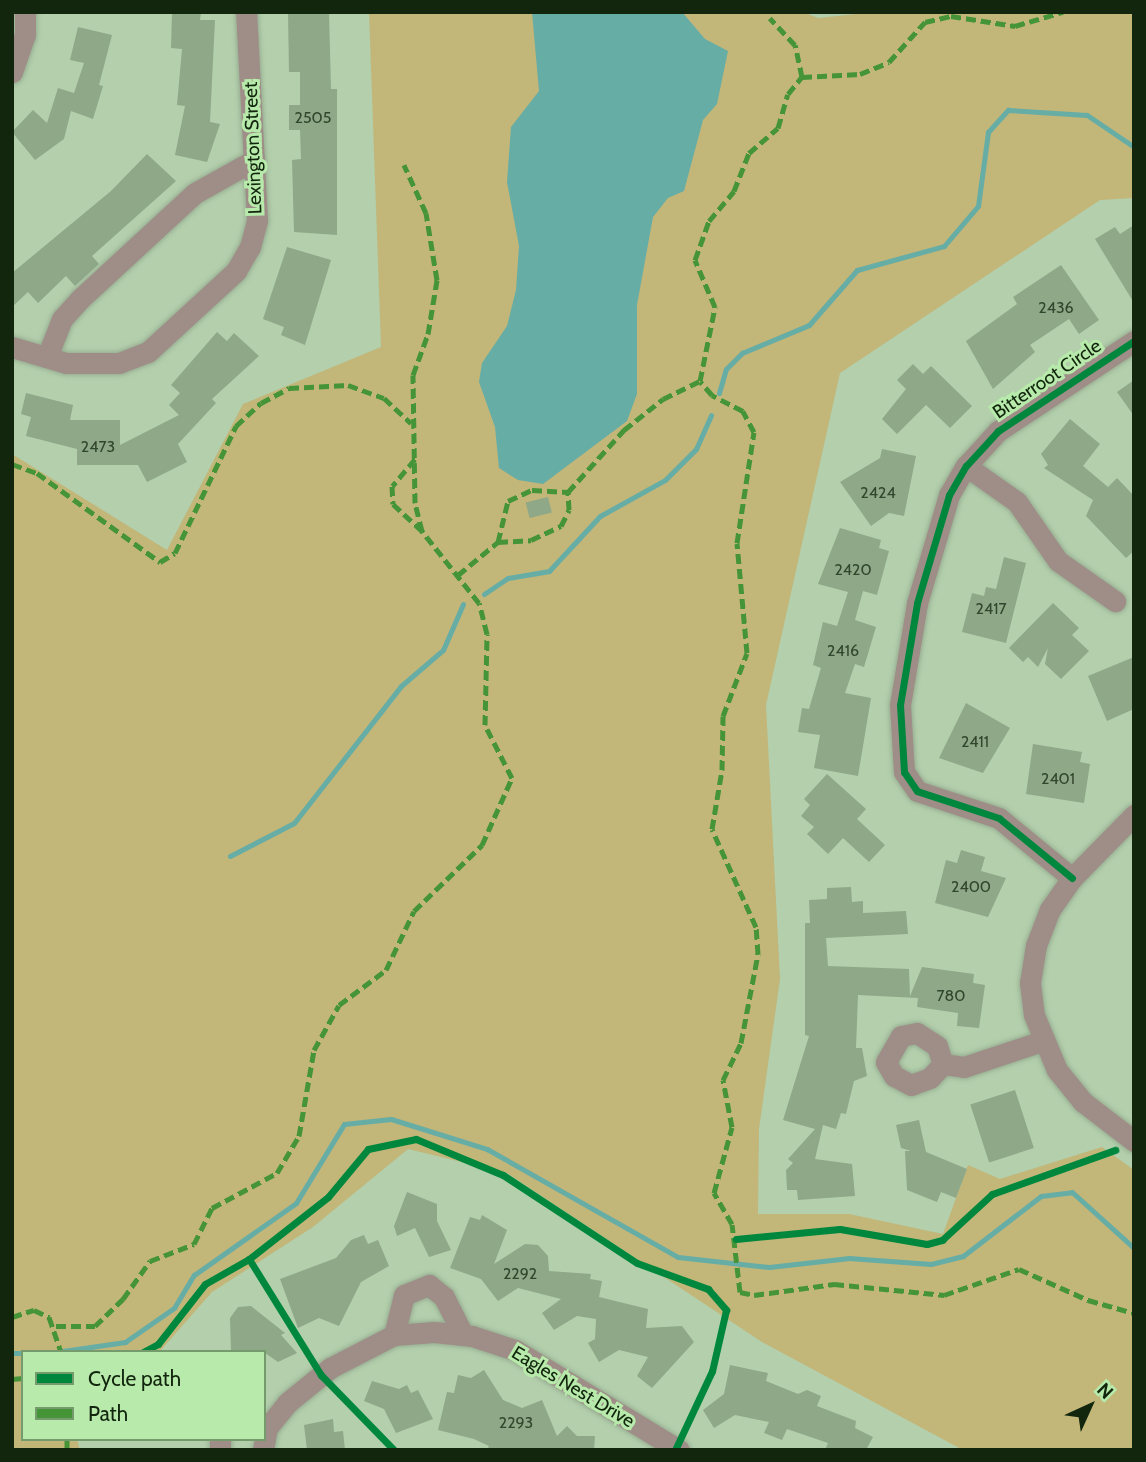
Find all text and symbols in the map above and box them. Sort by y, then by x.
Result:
street label: Lexington Street [239,81,267,215]
house number: 2505 [295,108,331,128]
house number: 2436 [1038,298,1074,318]
street label: Bitterroot Circle [989,334,1105,424]
house number: 2473 [81,437,115,457]
house number: 2424 [860,483,896,503]
house number: 2420 [834,560,872,580]
house number: 2417 [976,599,1006,619]
house number: 2416 [827,641,859,661]
house number: 2411 [961,732,989,752]
house number: 2401 [1041,769,1075,789]
house number: 2400 [951,877,991,897]
house number: 780 [937,986,965,1006]
house number: 2292 [503,1264,537,1284]
street label: Eagles Nest Drive [507,1341,639,1433]
legend [21,1350,266,1441]
text: Cycle path [88,1366,181,1391]
north arrow [1055,1371,1125,1441]
text: N [1092,1378,1118,1404]
text: Path [88,1401,128,1426]
house number: 2293 [499,1413,533,1433]

